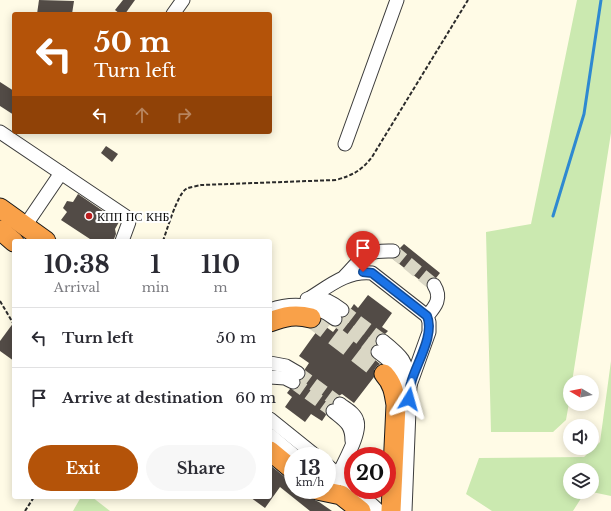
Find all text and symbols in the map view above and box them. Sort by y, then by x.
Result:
text: 50 m [94,25,170,60]
icon: left [28,28,80,80]
text: Turn left [94,60,176,82]
icon: left [89,104,111,126]
icon: ahead [131,104,153,126]
icon: right [173,104,195,126]
place label: КПП ПС КНБ [97,209,170,224]
marker: КПП ПС КНБ [84,211,94,221]
pin [346,231,380,272]
icon: arrive [352,237,374,259]
text: 10:38 [44,250,110,279]
text: 1 [150,250,161,279]
text: 110 [201,250,240,279]
text: Arrival [54,279,100,296]
text: min [142,279,169,296]
text: m [214,279,228,296]
icon: left [28,327,50,349]
text: Turn left [62,328,133,347]
text: 50 m [216,328,256,347]
north arrow [563,375,599,411]
map controls [563,375,599,499]
position arrow [388,378,430,420]
icon: arrive [28,387,50,409]
text: Arrive at destination [62,388,223,407]
text: 60 m [235,388,276,407]
button: sound [563,419,599,455]
button: Exit [28,445,138,491]
button: Share [146,445,256,491]
speed limit sign: 20 [344,447,396,499]
text: 13 [299,456,321,480]
button: layers [563,463,599,499]
text: km/h [296,476,324,489]

